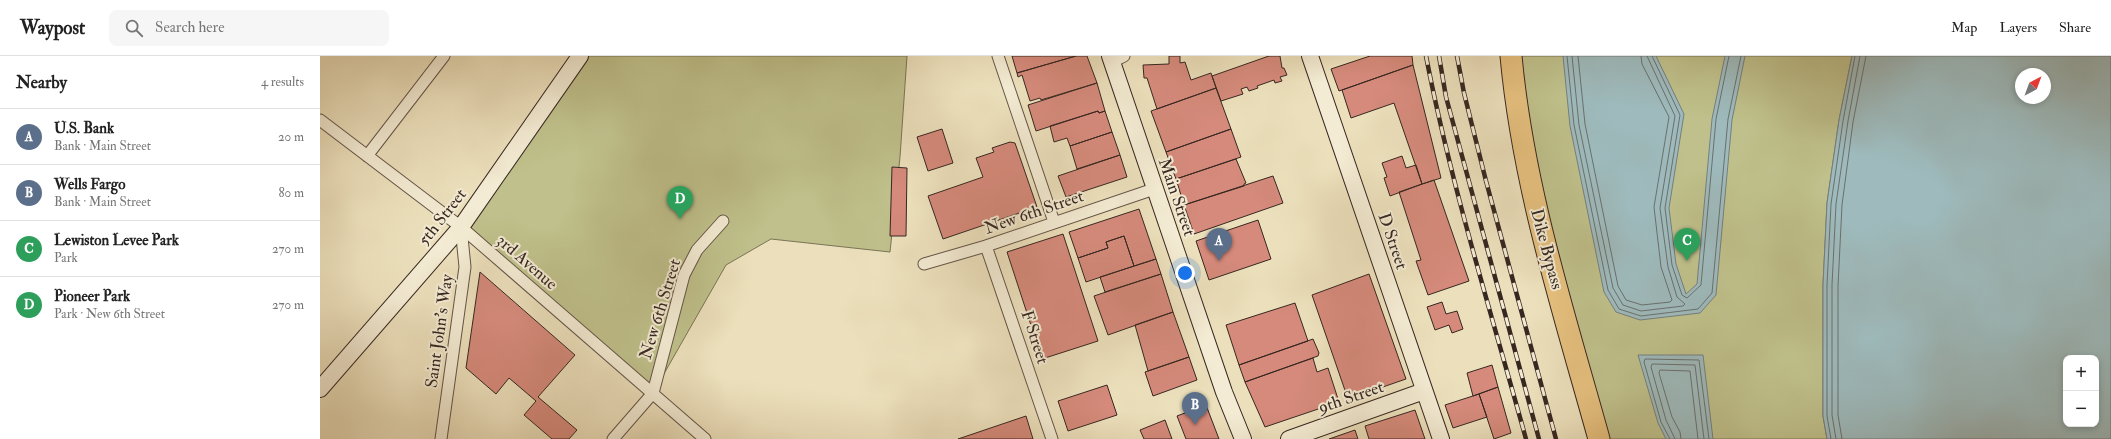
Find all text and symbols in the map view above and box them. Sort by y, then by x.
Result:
search box [109,10,389,46]
text: Waypost [20,16,85,40]
icon: search [123,17,145,39]
text: Search here [155,18,224,37]
text: Map [1951,19,1977,36]
text: Layers [1999,19,2037,36]
text: Share [2059,19,2091,36]
north arrow [2015,68,2051,104]
text: Nearby [16,72,67,93]
text: 4 results [261,74,304,90]
text: U.S. Bank [54,119,114,138]
text: A [25,129,33,145]
text: 20 m [278,129,304,145]
text: Bank · Main Street [54,138,151,154]
street label: Main Street [1154,155,1200,239]
text: Wells Fargo [54,175,125,194]
street label: 5th Street [413,184,471,250]
text: B [25,185,33,201]
text: 80 m [278,185,304,201]
street label: New 6th Street [982,185,1087,239]
pin: D [667,186,693,219]
text: Bank · Main Street [54,194,151,210]
street label: Dike Bypass [1525,206,1568,292]
street label: D Street [1374,210,1413,272]
pin: A [1206,228,1232,261]
pin: C [1674,228,1700,261]
street label: 3rd Avenue [492,230,562,294]
text: Lewiston Levee Park [54,231,179,250]
text: C [24,241,34,257]
text: 270 m [272,241,304,257]
text: Park [54,250,78,266]
street label: New 6th Street [635,256,685,362]
your location [1175,263,1195,283]
street label: Saint John's Way [421,272,458,389]
text: Pioneer Park [54,287,130,306]
text: D [24,297,34,313]
text: 270 m [272,297,304,313]
text: Park · New 6th Street [54,306,165,322]
street label: F Street [1016,307,1054,367]
map controls [2063,355,2099,427]
button: + [2063,355,2099,391]
street label: 9th Street [1314,376,1387,419]
button: − [2063,391,2099,427]
pin: B [1182,392,1208,425]

